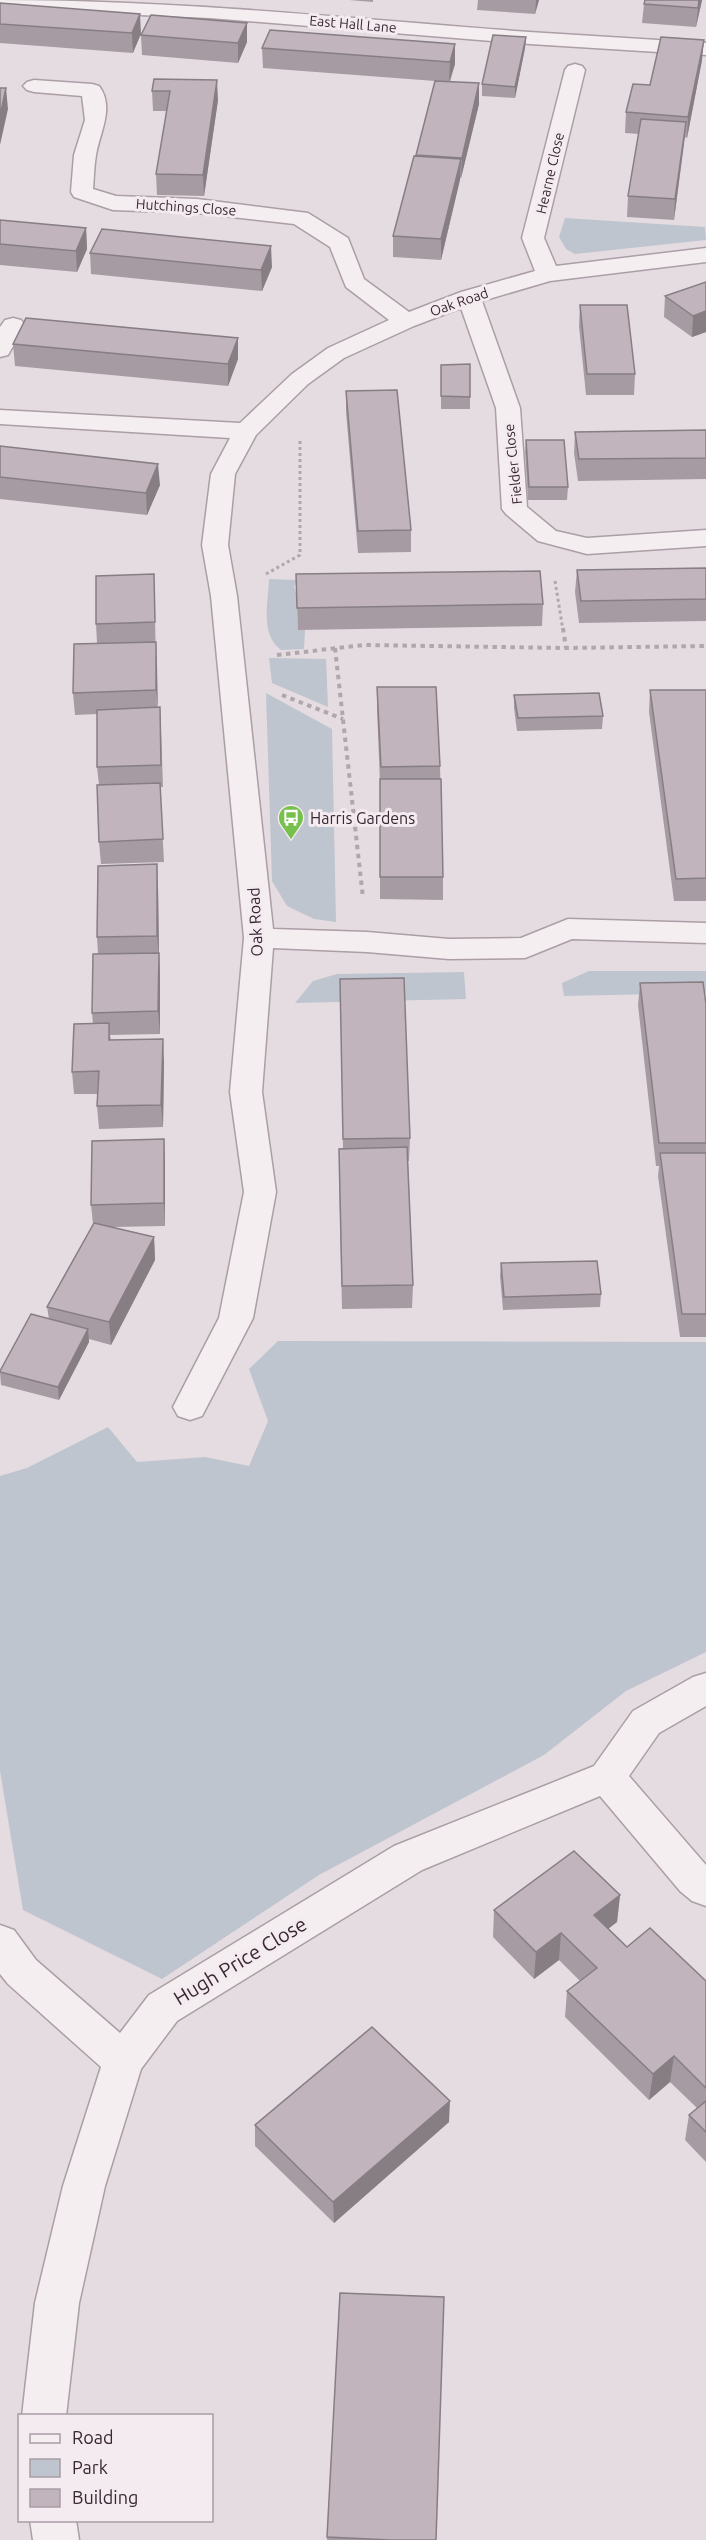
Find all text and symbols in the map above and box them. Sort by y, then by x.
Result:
street label: East Hall Lane [309,12,397,36]
street label: Hearne Close [533,131,567,215]
street label: Hutchings Close [135,196,237,218]
street label: Oak Road [428,285,490,319]
street label: Fielder Close [501,423,525,505]
bus stop icon: Harris Gardens [276,803,306,841]
place label: Harris Gardens [310,809,415,827]
street label: Oak Road [244,887,266,957]
street label: Hugh Price Close [169,1912,310,2009]
legend [18,2414,213,2522]
text: Road [72,2427,114,2447]
text: Park [72,2457,108,2477]
text: Building [72,2487,138,2507]

